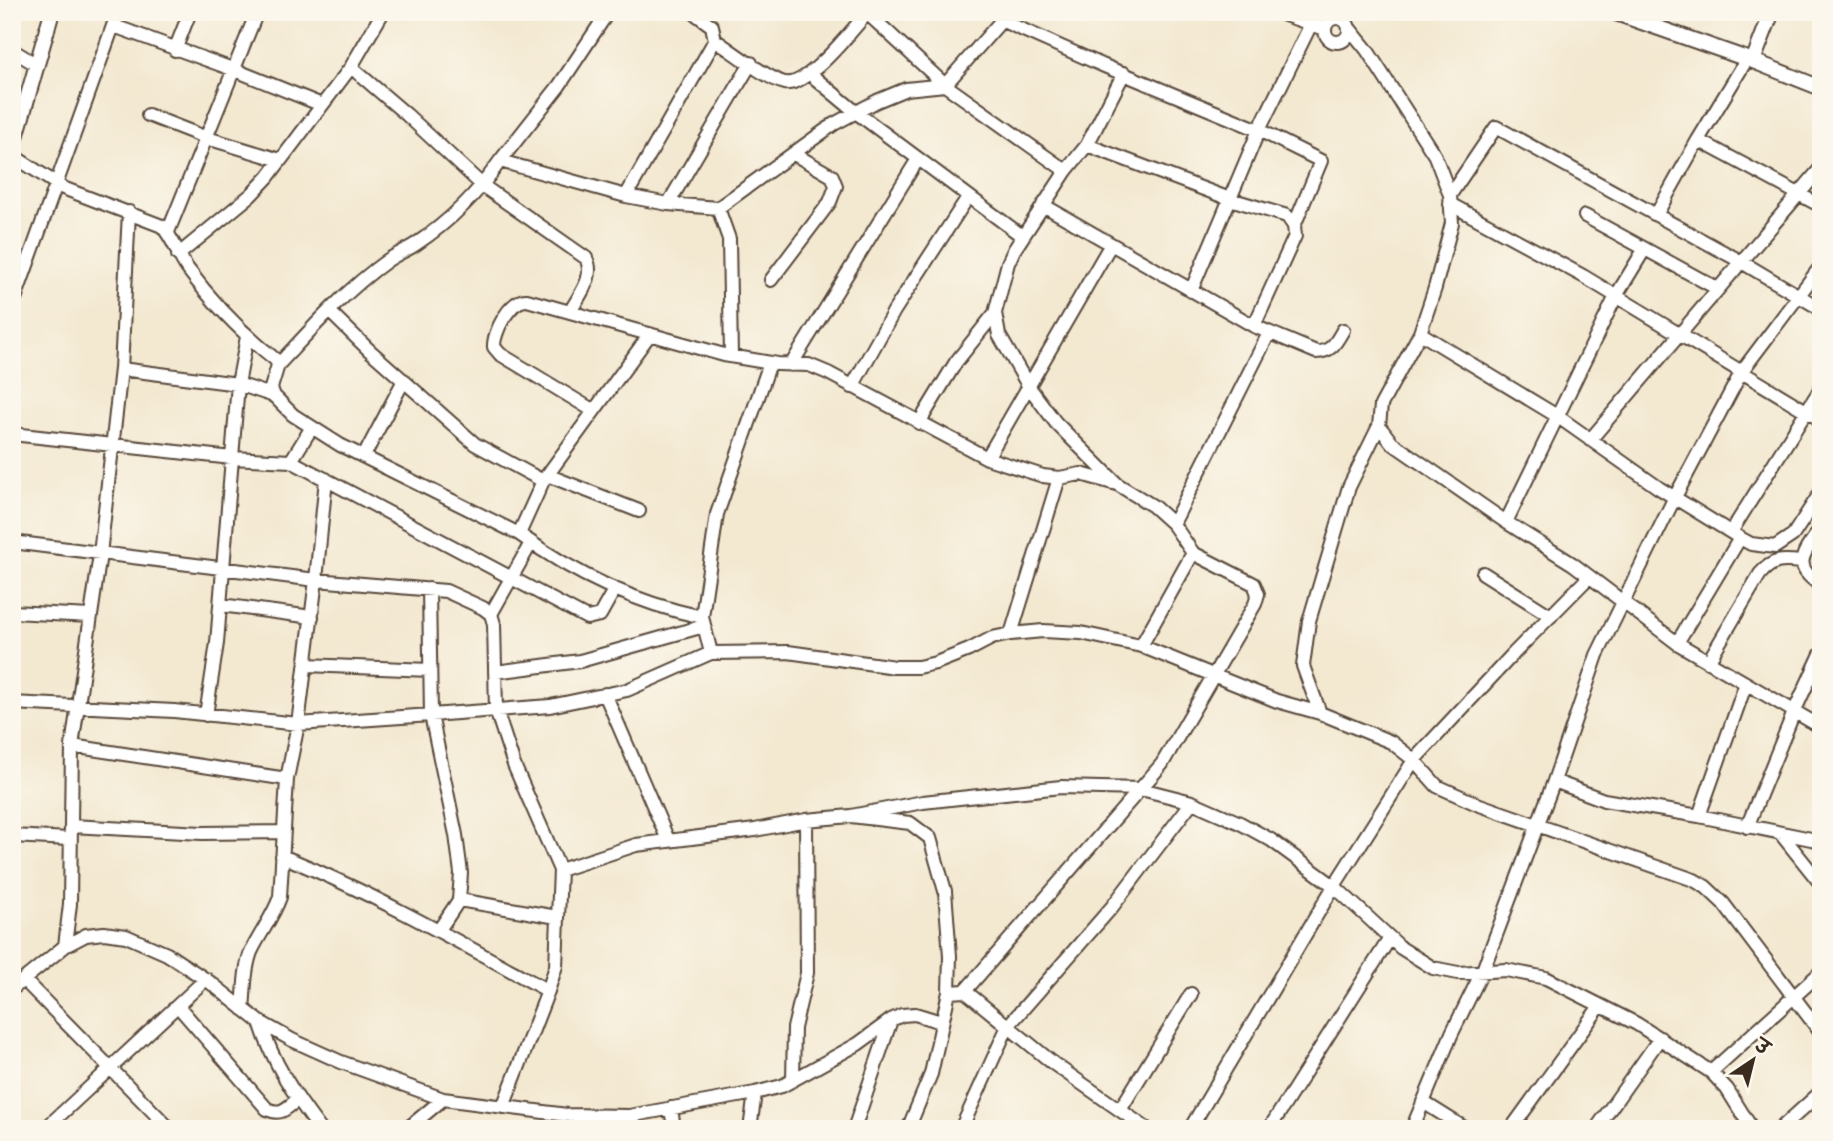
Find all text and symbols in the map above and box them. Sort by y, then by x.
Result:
north arrow [1717,1026,1787,1096]
text: उ [1748,1031,1777,1062]

